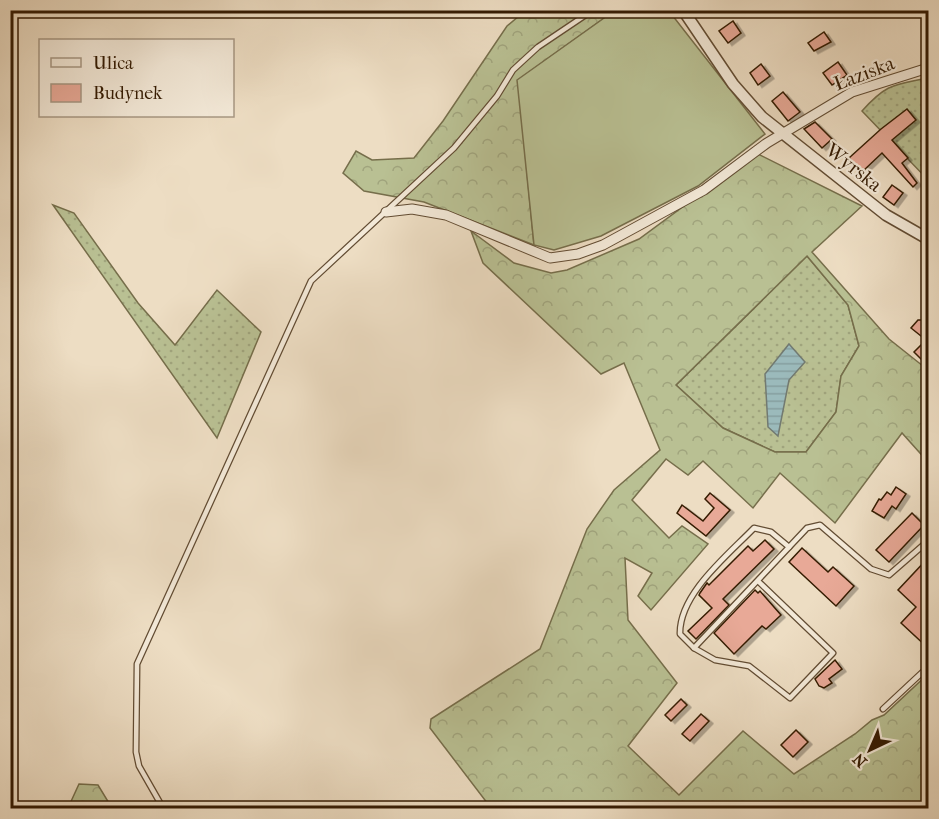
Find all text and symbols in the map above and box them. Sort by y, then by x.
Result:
legend [39,39,234,117]
street label: Łaziska [831,51,898,95]
text: Ulica [93,53,134,74]
text: Budynek [93,83,163,104]
street label: Wyrska [820,138,887,197]
north arrow [840,720,900,780]
text: N [848,749,871,771]

